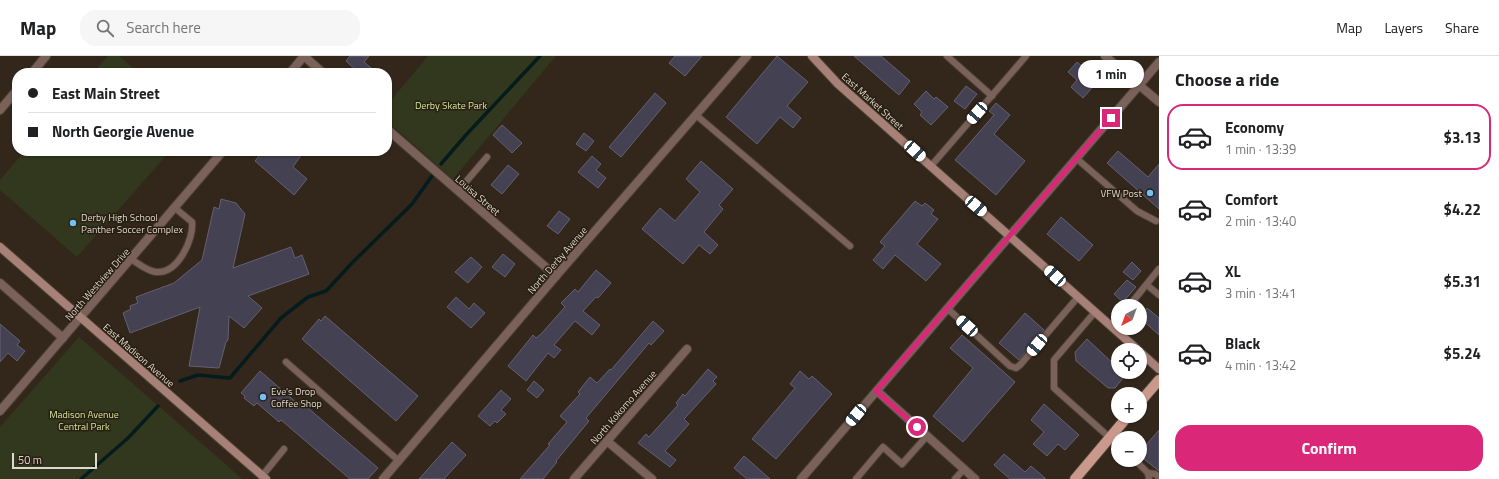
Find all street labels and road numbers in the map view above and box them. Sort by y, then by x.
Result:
street label: East Market Street [838,69,907,134]
street label: Louisa Street [452,172,504,219]
street label: North Derby Avenue [524,223,591,297]
street label: North Westview Drive [62,245,133,324]
street label: East Madison Avenue [100,320,178,391]
street label: North Kokomo Avenue [587,367,660,448]

